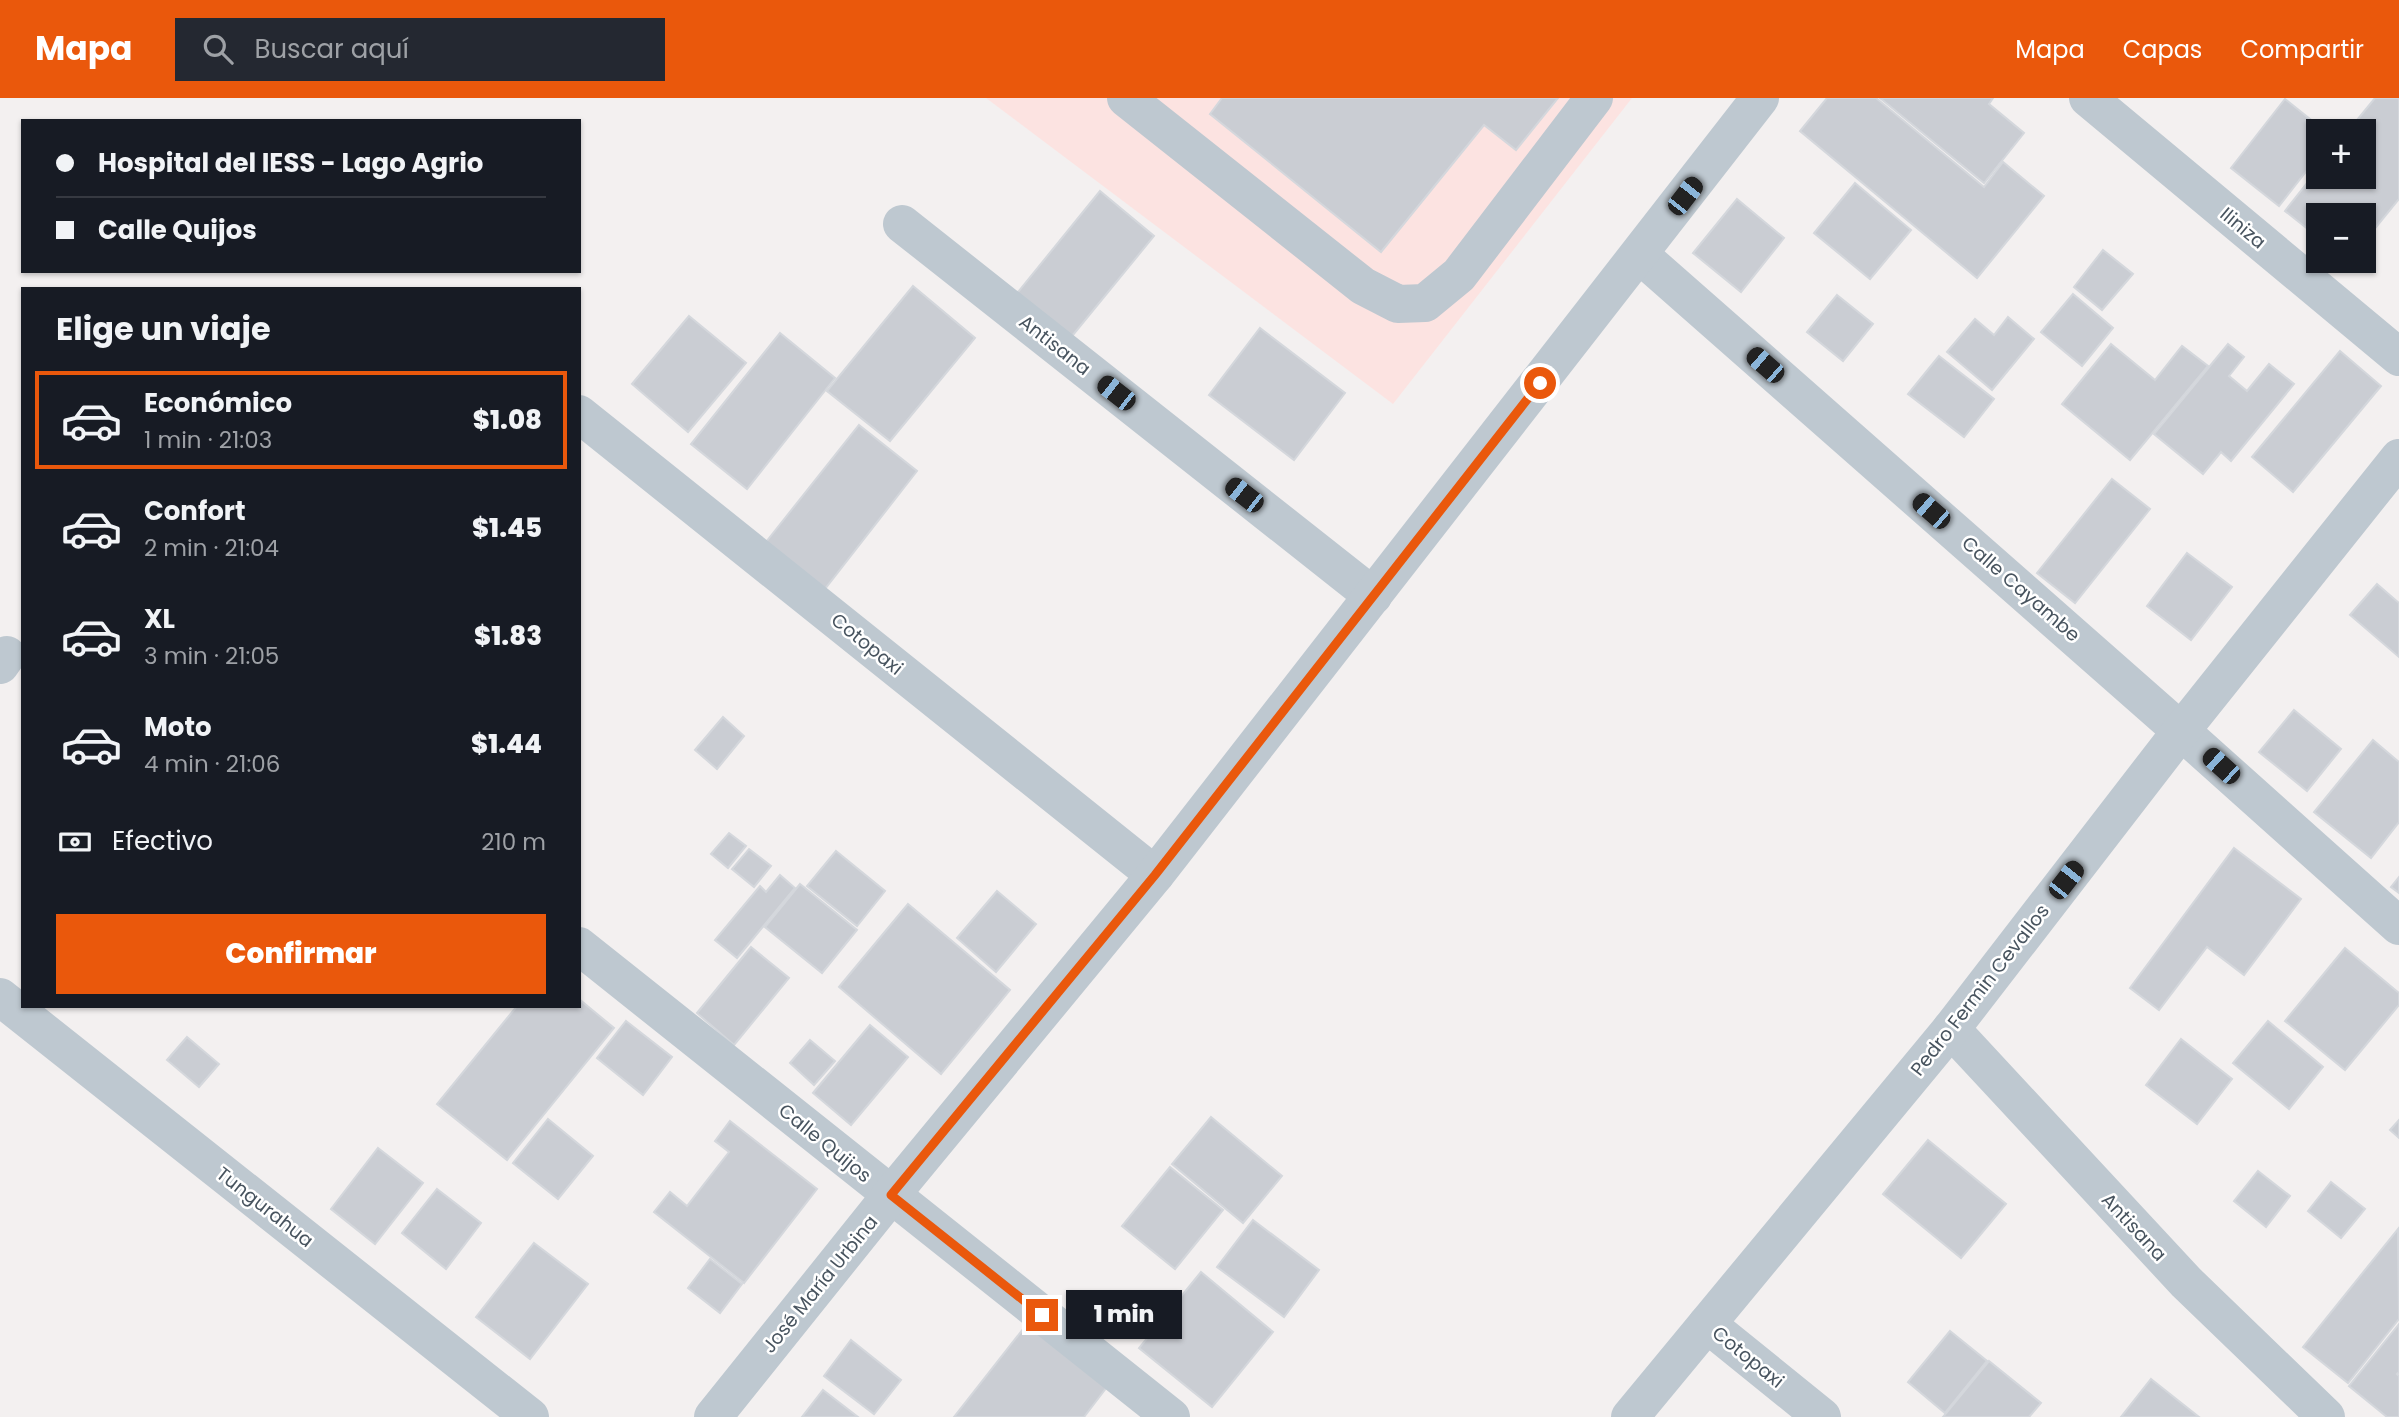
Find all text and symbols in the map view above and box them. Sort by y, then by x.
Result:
search box [175,18,665,81]
text: Mapa [35,25,133,72]
icon: search [199,30,237,68]
text: Buscar aquí [255,31,409,67]
text: Mapa [2015,33,2085,66]
text: Capas [2123,33,2202,66]
text: Compartir [2240,33,2364,66]
map controls [2306,119,2376,273]
button: + [2306,119,2376,189]
text: Hospital del IESS - Lago Agrio [98,145,483,181]
car [1664,173,1707,219]
street label: Iliniza [2214,201,2272,255]
button: − [2306,203,2376,273]
text: Calle Quijos [98,212,257,248]
text: Elige un viaje [56,306,271,351]
street label: Antisana [1013,308,1097,382]
car [1743,343,1788,387]
route start [1524,367,1556,399]
car [1093,372,1140,414]
text: Económico [144,385,292,421]
icon: car [60,389,123,452]
text: $1.08 [473,402,542,438]
text: 1 min · 21:03 [144,424,272,456]
car [1221,474,1268,516]
car [1909,489,1954,533]
text: Confort [144,493,246,529]
icon: car [60,497,123,560]
text: $1.45 [472,510,542,546]
street label: Calle Cayambe [1956,530,2086,648]
text: 2 min · 21:04 [144,532,279,564]
text: XL [144,601,175,637]
icon: car [60,605,123,668]
street label: Cotopaxi [825,607,909,681]
text: $1.83 [474,618,542,654]
text: 3 min · 21:05 [144,640,279,672]
text: Moto [144,709,212,745]
icon: car [60,713,123,776]
text: $1.44 [471,726,542,762]
car [2199,744,2244,788]
text: 4 min · 21:06 [144,748,280,780]
icon: cash [56,823,94,861]
text: Efectivo [112,823,213,859]
text: 210 m [481,826,546,858]
car [2045,857,2088,903]
street label: Pedro Fermin Cevallos [1904,898,2056,1082]
button: Confirmar [56,914,546,994]
street label: Calle Quijos [773,1097,877,1189]
street label: Tungurahua [211,1160,319,1254]
street label: Antisana [2095,1187,2173,1267]
street label: José María Urbina [756,1209,884,1359]
callout: 1 min [1066,1290,1182,1340]
text: 1 min [1094,1298,1154,1330]
route end [1026,1299,1058,1331]
street label: Cotopaxi [1706,1320,1790,1394]

